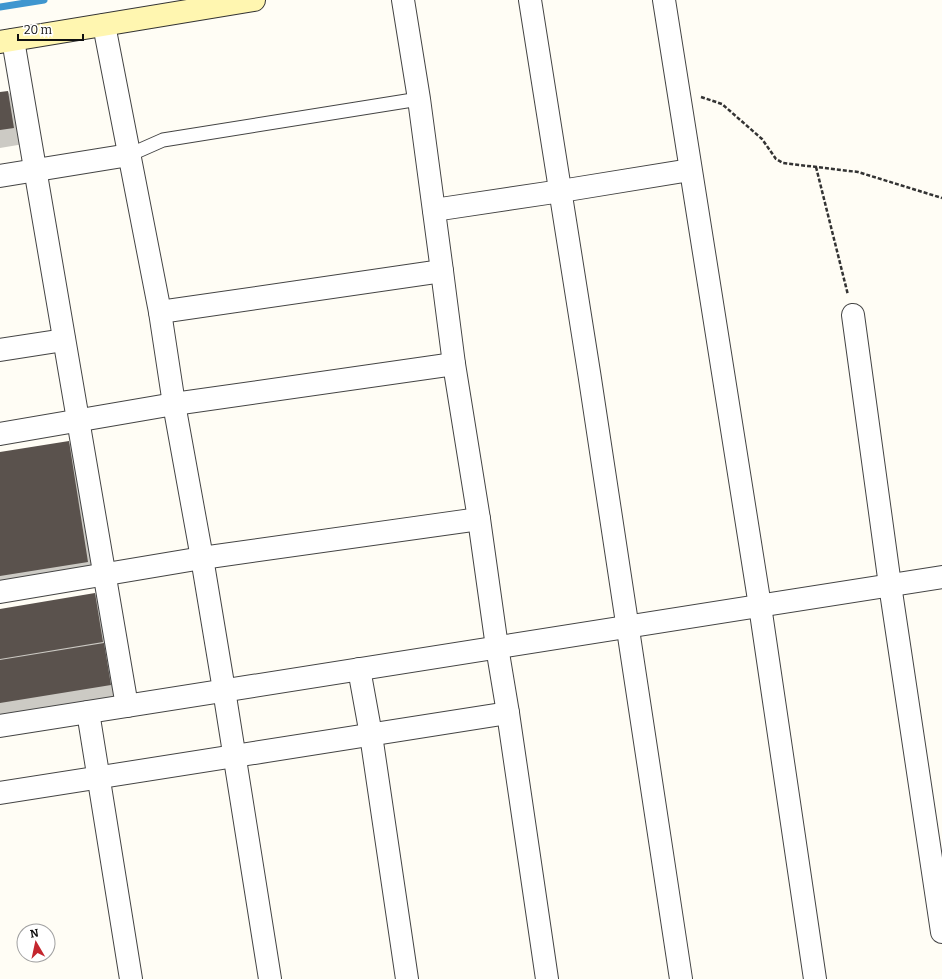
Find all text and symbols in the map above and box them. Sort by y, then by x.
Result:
scale bar [18,16,83,42]
text: 20 m [24,23,53,37]
north arrow [16,923,56,963]
text: N [29,926,40,941]

